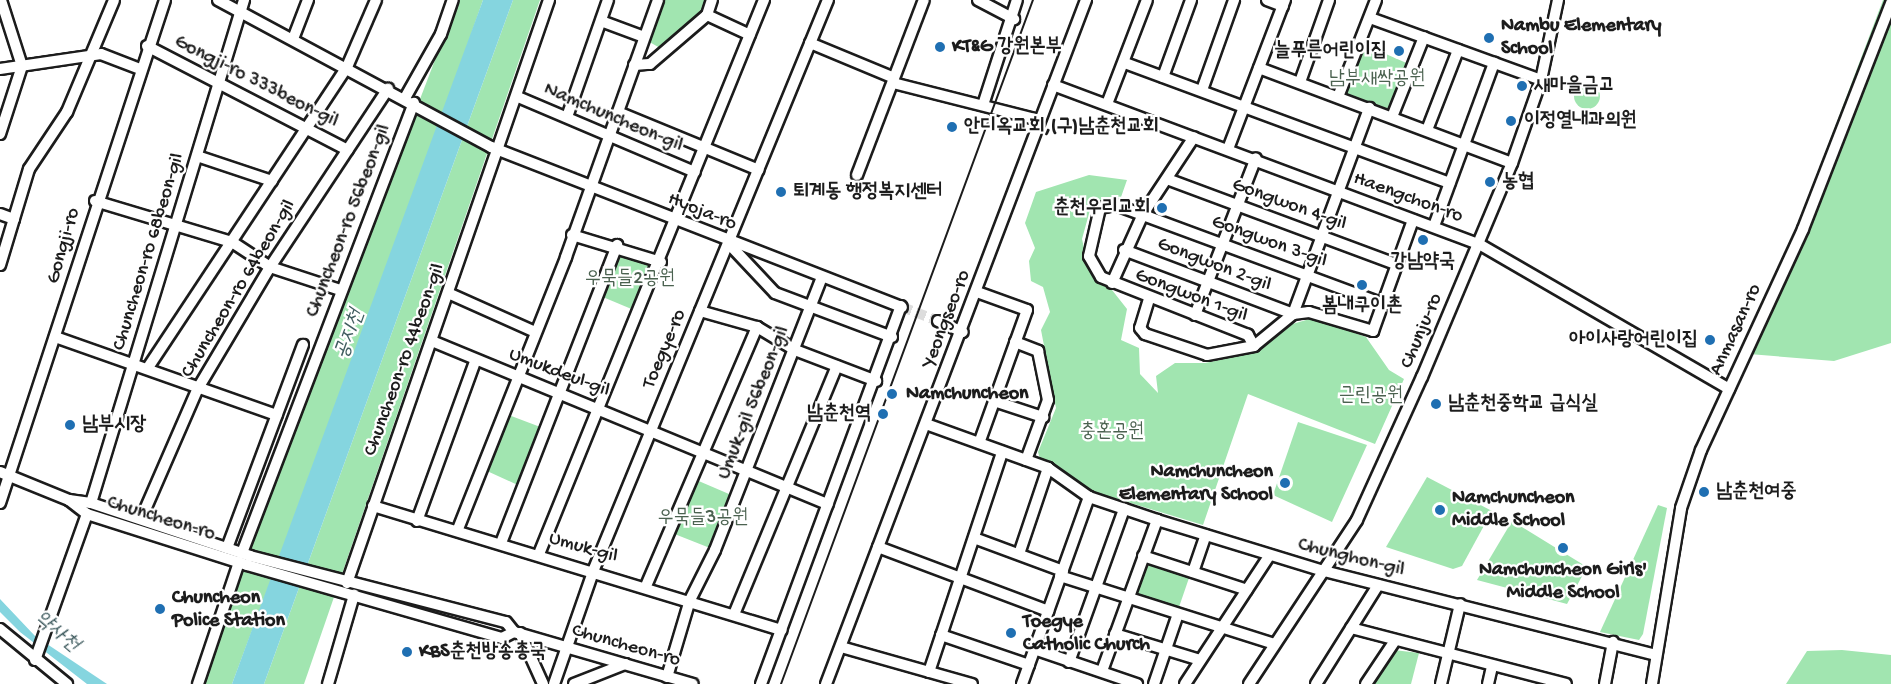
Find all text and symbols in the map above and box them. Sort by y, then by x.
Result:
place label: Nambu Elementary School [1501,14,1661,61]
street label: Gongji-ro 333beon-gil [170,30,342,134]
marker: Nambu Elementary School [1482,31,1496,45]
place label: KT&G 강원본부 [952,35,1062,59]
place label: 늘푸른어린이집 [1274,39,1387,63]
marker: KT&G 강원본부 [933,40,947,54]
marker: 늘푸른어린이집 [1392,44,1406,58]
park label: 남부새싹공원 [1329,67,1425,91]
place label: 새마을금고 [1534,74,1614,98]
street label: Namchuncheon-gil [540,78,686,158]
marker: 새마을금고 [1515,79,1529,93]
place label: 이정열내과의원 [1524,109,1637,133]
marker: 이정열내과의원 [1502,112,1520,130]
place label: 안디옥교회,(구)남춘천교회 [964,115,1159,139]
marker: 안디옥교회,(구)남춘천교회 [945,120,959,134]
street label: Chuncheon-ro 56beon-gil [301,121,397,321]
street label: Chuncheon-ro 68beon-gil [108,150,190,354]
street label: Haengchon-ro [1350,167,1466,229]
place label: 농협 [1502,170,1534,194]
street label: Gongwon 4-gil [1229,173,1349,237]
marker: 농협 [1483,175,1497,189]
place label: 퇴계동 행정복지센터 [793,180,943,204]
marker: 퇴계동 행정복지센터 [774,185,788,199]
street label: Hyoja-ro [664,187,740,237]
street label: Chuncheon-ro 64beon-gil [176,196,302,382]
place label: 춘천우리교회 [1053,196,1150,220]
marker: 춘천우리교회 [1155,201,1169,215]
street label: Gongji-ro [42,205,86,287]
street label: Gongwon 3-gil [1208,210,1330,274]
street label: Gongwon 2-gil [1154,232,1274,298]
marker: 강남약국 [1416,233,1430,247]
place label: 강남약국 [1391,250,1455,274]
street label: Chuncheon-ro 44beon-gil [359,261,451,459]
street label: Gongwon 1-gil [1131,264,1251,328]
park label: 우묵들2공원 [585,267,675,291]
street label: Yeongseo-ro [917,267,977,371]
marker: 봄내구이촌 [1355,278,1369,292]
street label: Anmasan-ro [1704,280,1768,380]
street label: Chunju-ro [1395,290,1449,372]
place label: 봄내구이촌 [1322,294,1402,318]
street label: Toegye-ro [638,306,692,392]
water label: 공지천 [330,307,372,363]
street label: Umuk-gil 56beon-gil [712,323,796,483]
place label: 아이사랑어린이집 [1569,328,1698,352]
marker: 아이사랑어린이집 [1703,333,1717,347]
street label: Umukdeul-gil [505,343,613,403]
place label: Namchuncheon [906,382,1029,406]
park label: 근린공원 [1339,384,1403,408]
marker: Namchuncheon [883,385,901,403]
place label: 남춘천중학교 급식실 [1448,392,1598,416]
marker: 남춘천중학교 급식실 [1429,397,1443,411]
place label: 남춘천역 [807,402,871,426]
marker: 남춘천역 [876,407,890,421]
place label: 남부시장 [82,413,146,437]
marker: 남부시장 [63,418,77,432]
park label: 충혼공원 [1080,420,1144,444]
place label: Namchuncheon Elementary School [1119,460,1273,507]
marker: Namchuncheon Elementary School [1278,476,1292,490]
place label: 남춘천여중 [1716,480,1796,504]
marker: 남춘천여중 [1697,485,1711,499]
place label: Namchuncheon Middle School [1452,486,1575,533]
street label: Chuncheon-ro [104,491,218,547]
marker: Namchuncheon Middle School [1433,503,1447,517]
park label: 우묵들3공원 [658,506,748,530]
street label: Umuk-gil [546,527,620,569]
street label: Chunghon-gil [1295,533,1407,583]
marker: Namchuncheon Girls' Middle School [1556,541,1570,555]
place label: Namchuncheon Girls' Middle School [1479,558,1647,605]
place label: Chuncheon Police Station [172,586,285,633]
marker: Chuncheon Police Station [153,602,167,616]
water label: 약사천 [28,607,84,659]
place label: Toegye Catholic Church [1023,610,1150,657]
street label: Chuncheon-ro [569,619,683,673]
marker: Toegye Catholic Church [1004,626,1018,640]
place label: KBS춘천방송총국 [419,640,546,664]
marker: KBS춘천방송총국 [400,645,414,659]

